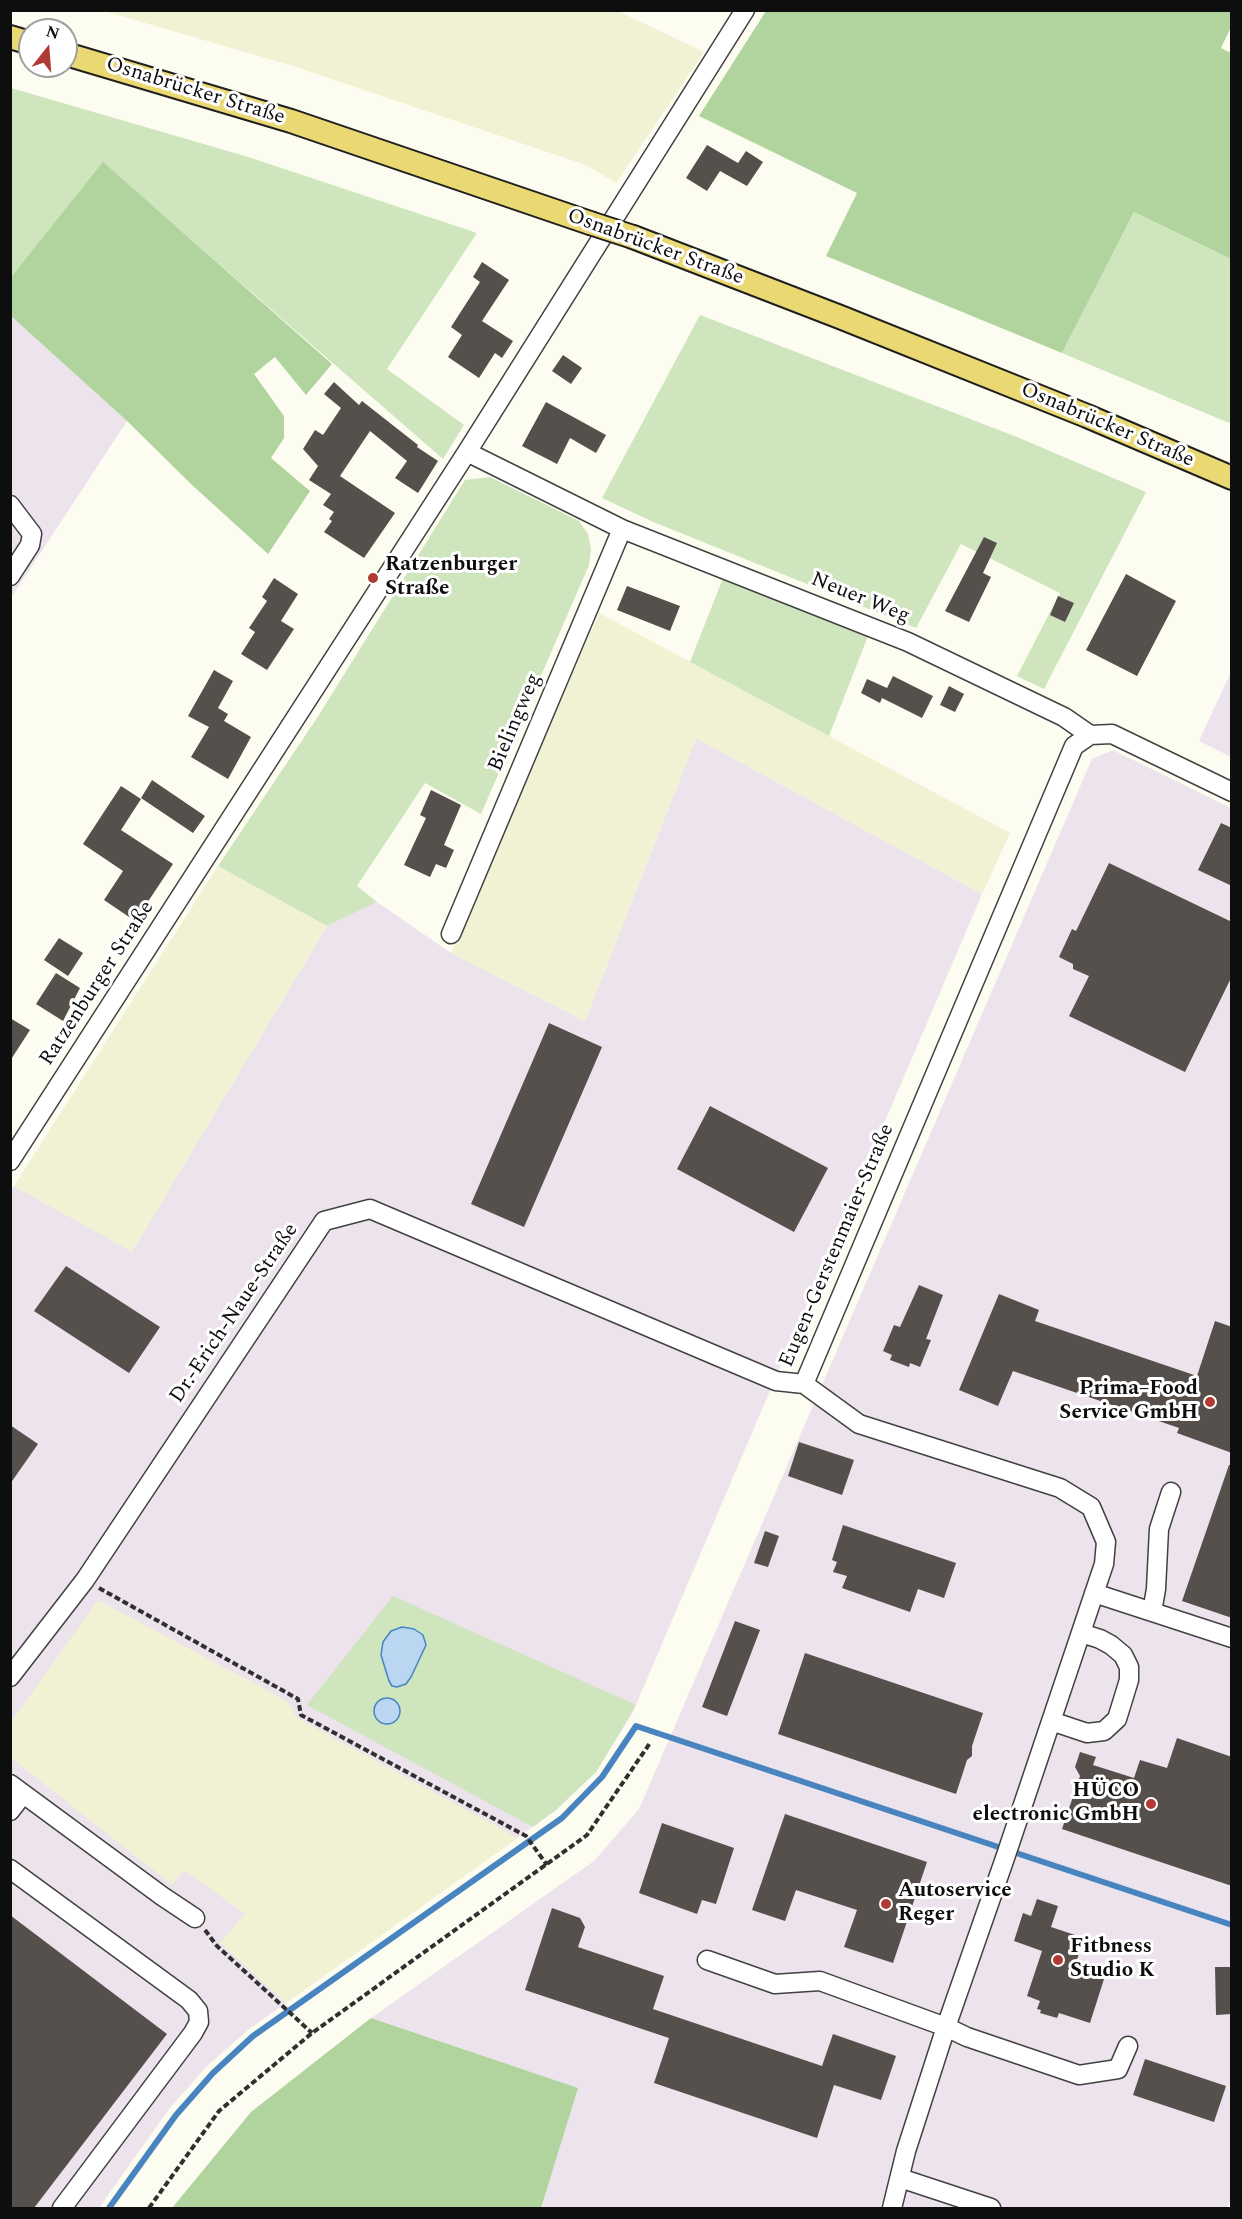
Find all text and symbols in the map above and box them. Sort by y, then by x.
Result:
north arrow [18,18,78,78]
text: N [43,19,62,46]
street label: Osnabrücker Straße [102,53,288,131]
street label: Osnabrücker Straße [563,204,747,292]
street label: Osnabrücker Straße [1017,378,1197,474]
place label: Ratzenburger Straße [385,553,517,603]
street label: Neuer Weg [807,568,913,630]
marker: Ratzenburger Straße [366,571,380,585]
street label: Bielingweg [484,670,548,776]
street label: Ratzenburger Straße [35,897,161,1071]
street label: Eugen-Gerstenmaier-Straße [775,1121,901,1371]
street label: Dr.-Erich-Naue-Straße [165,1219,305,1409]
place label: Prima–Food Service GmbH [1059,1377,1198,1427]
marker: Prima–Food Service GmbH [1203,1395,1217,1409]
place label: HÜCO electronic GmbH [973,1779,1139,1829]
marker: HÜCO electronic GmbH [1144,1797,1158,1811]
place label: Autoservice Reger [898,1879,1012,1929]
marker: Autoservice Reger [879,1897,893,1911]
place label: Fitbness Studio K [1070,1935,1155,1985]
marker: Fitbness Studio K [1051,1953,1065,1967]

